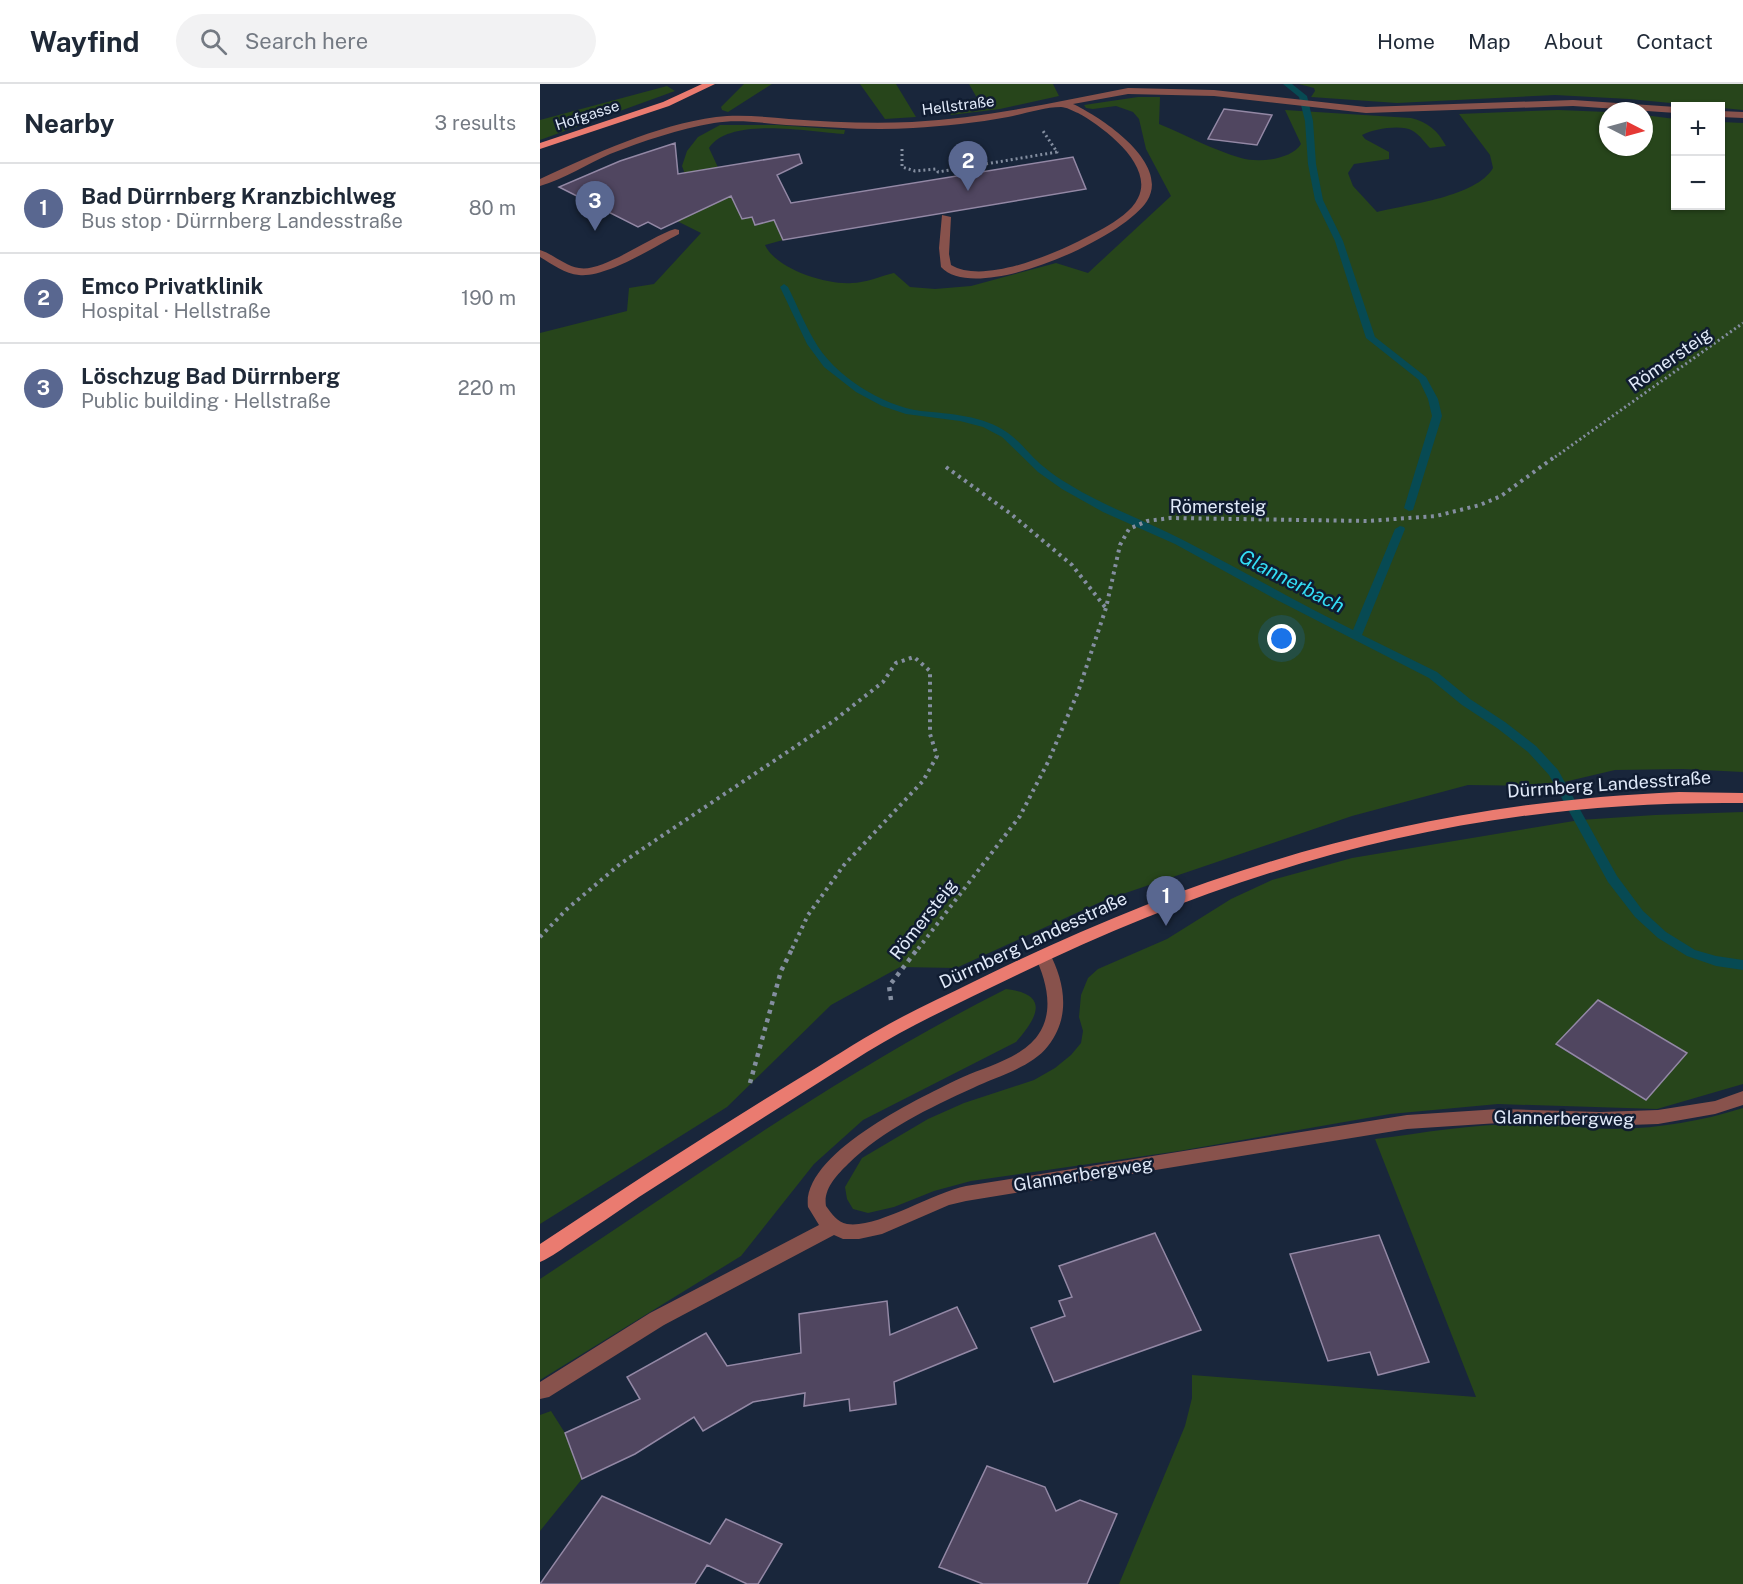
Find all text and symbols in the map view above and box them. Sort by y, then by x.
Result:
search box [176,14,596,68]
text: Wayfind [30,25,140,58]
icon: search [197,25,230,58]
text: Search here [245,28,368,54]
text: Home [1377,29,1435,54]
text: Map [1468,29,1511,54]
text: About [1544,29,1603,54]
text: Contact [1636,29,1713,54]
street label: Hellstraße [921,92,995,118]
street label: Hofgasse [553,97,621,133]
north arrow [1599,102,1653,156]
map controls [1671,102,1725,210]
button: + [1671,102,1725,156]
text: Nearby [24,108,114,139]
text: 3 results [435,111,516,135]
pin: 2 [948,141,988,191]
button: − [1671,156,1725,210]
pin: 3 [576,182,614,231]
text: Bad Dürrnberg Kranzbichlweg [81,183,396,209]
text: 1 [39,196,48,220]
text: 80 m [469,196,516,220]
text: Bus stop · Dürrnberg Landesstraße [81,209,403,233]
text: Emco Privatklinik [81,273,263,299]
text: 2 [37,286,50,310]
text: 190 m [461,286,516,310]
text: Hospital · Hellstraße [81,299,271,323]
street label: Römersteig [1625,323,1715,395]
text: Löschzug Bad Dürrnberg [81,363,340,389]
text: 3 [37,376,50,400]
text: 220 m [458,376,516,400]
text: Public building · Hellstraße [81,389,331,413]
street label: Römersteig [1170,496,1266,517]
water label: Glannerbach [1235,544,1349,618]
your location [1267,624,1296,653]
street label: Dürrnberg Landesstraße [1506,766,1712,802]
street label: Römersteig [885,875,961,963]
pin: 1 [1146,876,1186,926]
street label: Dürrnberg Landesstraße [936,887,1130,993]
street label: Glannerbergweg [1494,1106,1634,1130]
street label: Glannerbergweg [1012,1153,1154,1195]

